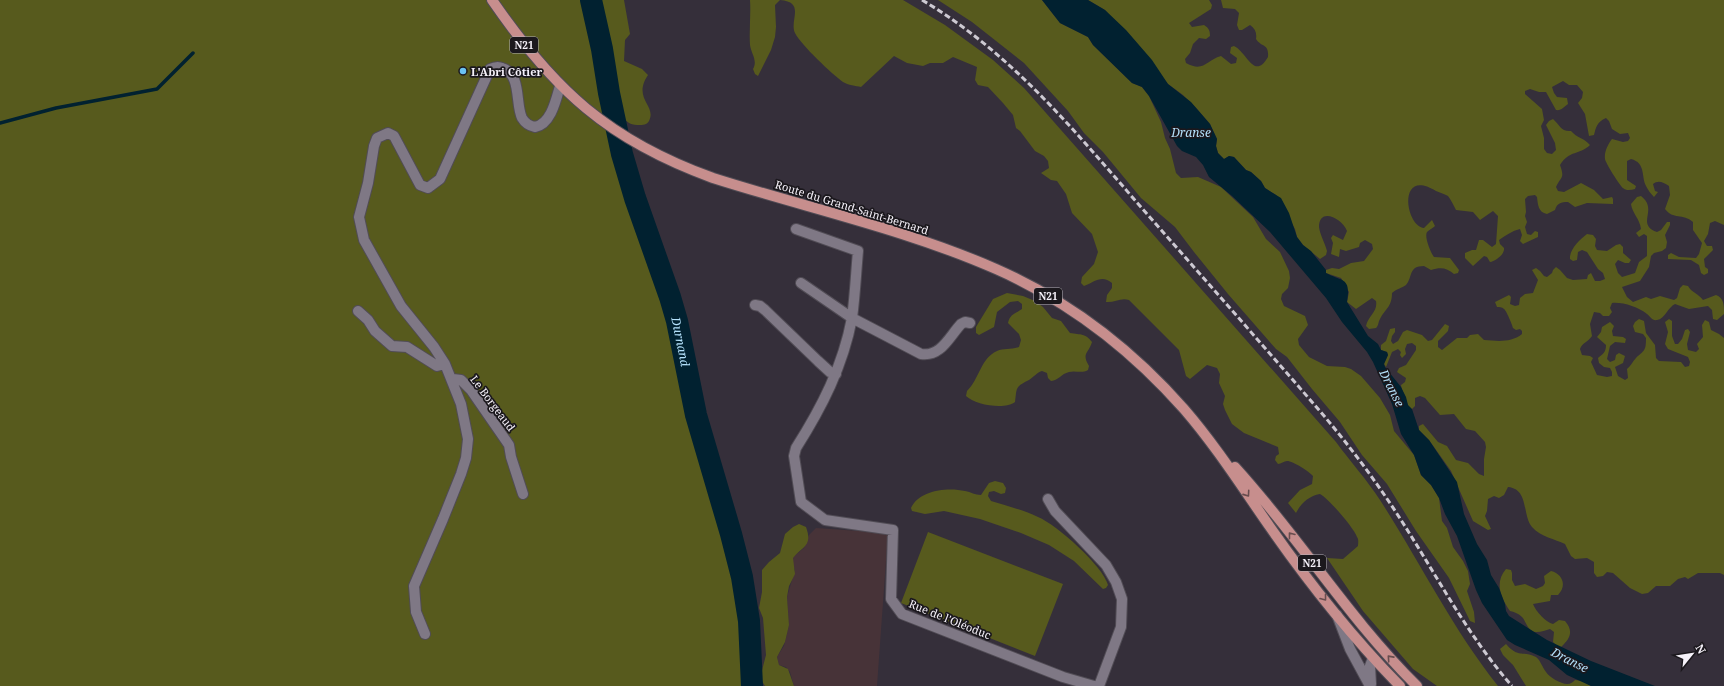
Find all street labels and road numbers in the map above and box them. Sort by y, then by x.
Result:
road number: N21 [510,37,538,53]
street label: Route du Grand-Saint-Bernard [773,176,931,238]
road number: N21 [1034,288,1062,304]
street label: Le Borgeaud [467,372,519,434]
road number: N21 [1298,555,1326,571]
street label: Rue de l'Oléoduc [907,596,993,642]

